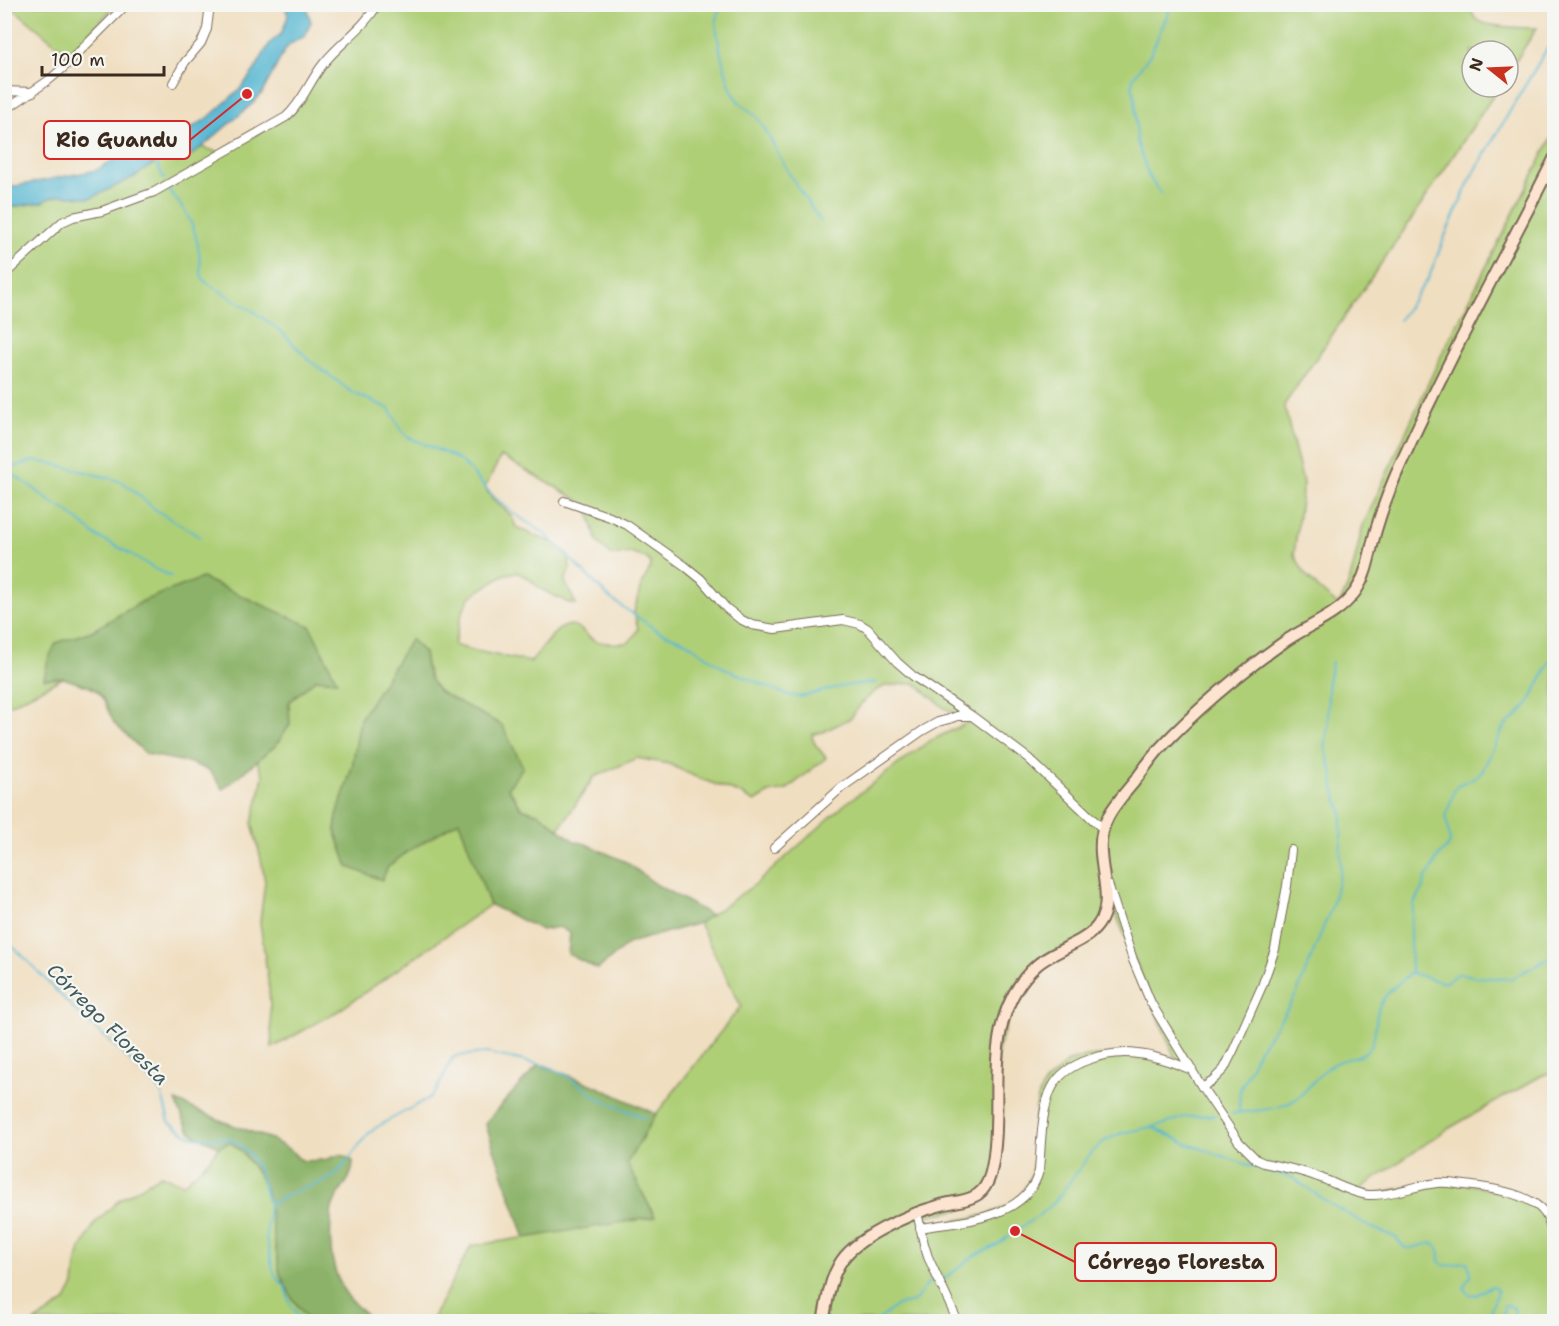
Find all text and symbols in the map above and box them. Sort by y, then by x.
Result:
scale bar [42,39,164,77]
north arrow [1460,39,1520,99]
text: 100 m [51,48,105,72]
text: N [1464,55,1488,74]
callout: Rio Guandu [44,121,190,159]
text: Rio Guandu [56,127,178,153]
water label: Córrego Floresta [41,957,175,1091]
callout: Córrego Floresta [1075,1243,1276,1281]
text: Córrego Floresta [1088,1249,1265,1275]

